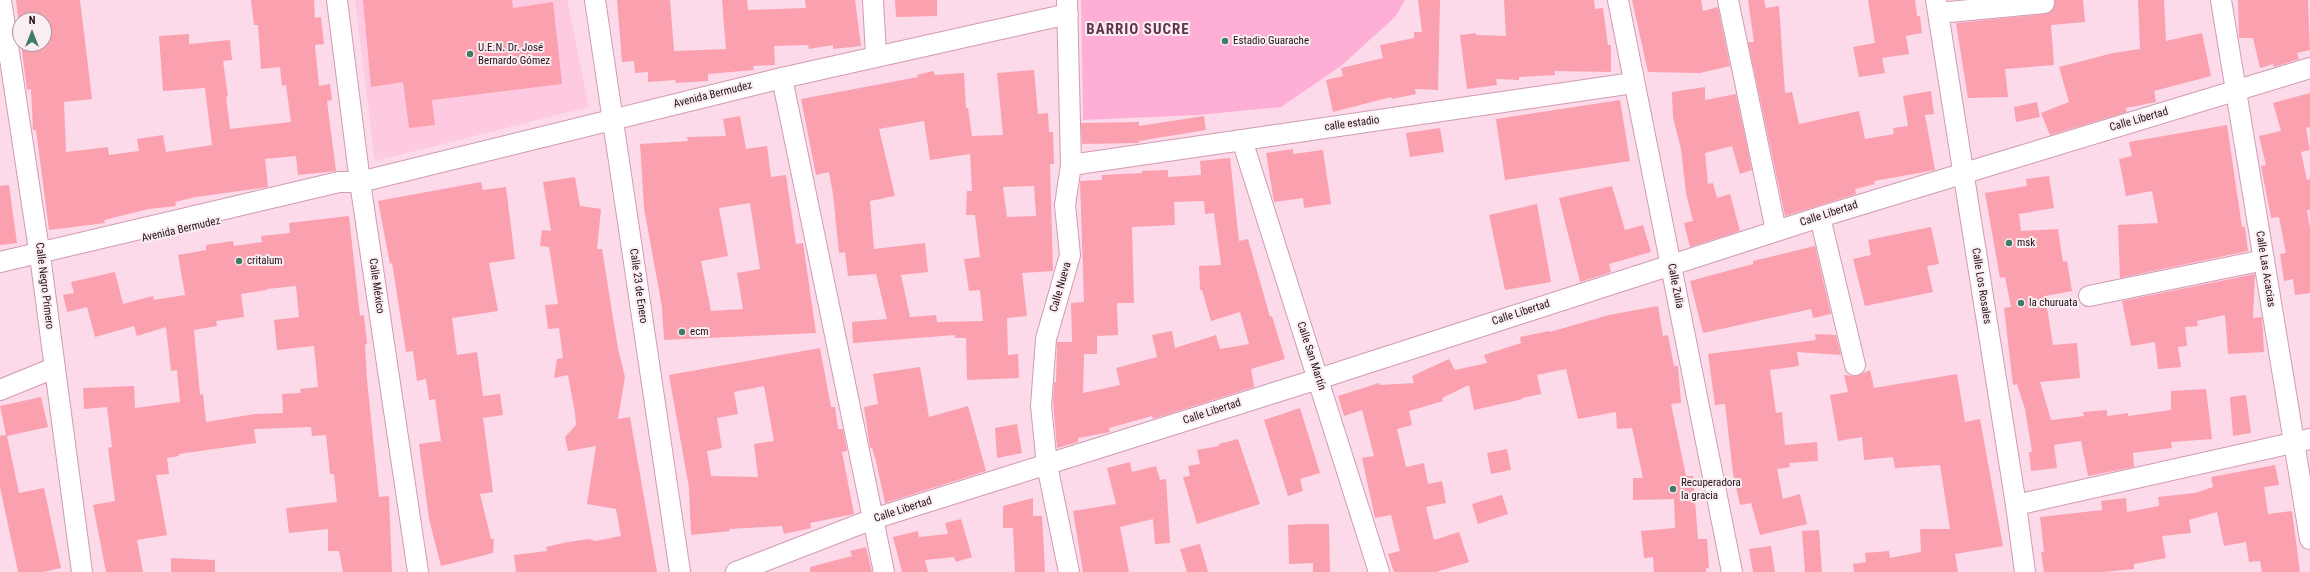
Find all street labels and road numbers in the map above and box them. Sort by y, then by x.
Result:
street label: Avenida Bermudez [672,79,754,111]
street label: Calle Libertad [2108,105,2170,135]
street label: calle estadio [1324,114,1380,134]
street label: Calle Libertad [1798,198,1860,230]
street label: Avenida Bermudez [140,215,222,245]
street label: Calle Las Acacias [2252,230,2278,308]
street label: Calle Negro Primero [32,242,56,330]
street label: Calle Los Rosales [1968,247,1994,325]
street label: Calle 23 de Enero [626,248,650,324]
street label: Calle México [366,258,386,314]
street label: Calle Nueva [1048,261,1074,313]
street label: Calle Zulia [1664,262,1686,310]
street label: Calle Libertad [1490,297,1552,329]
street label: Calle San Martín [1294,320,1328,392]
street label: Calle Libertad [1181,396,1243,428]
street label: Calle Libertad [872,494,934,526]

